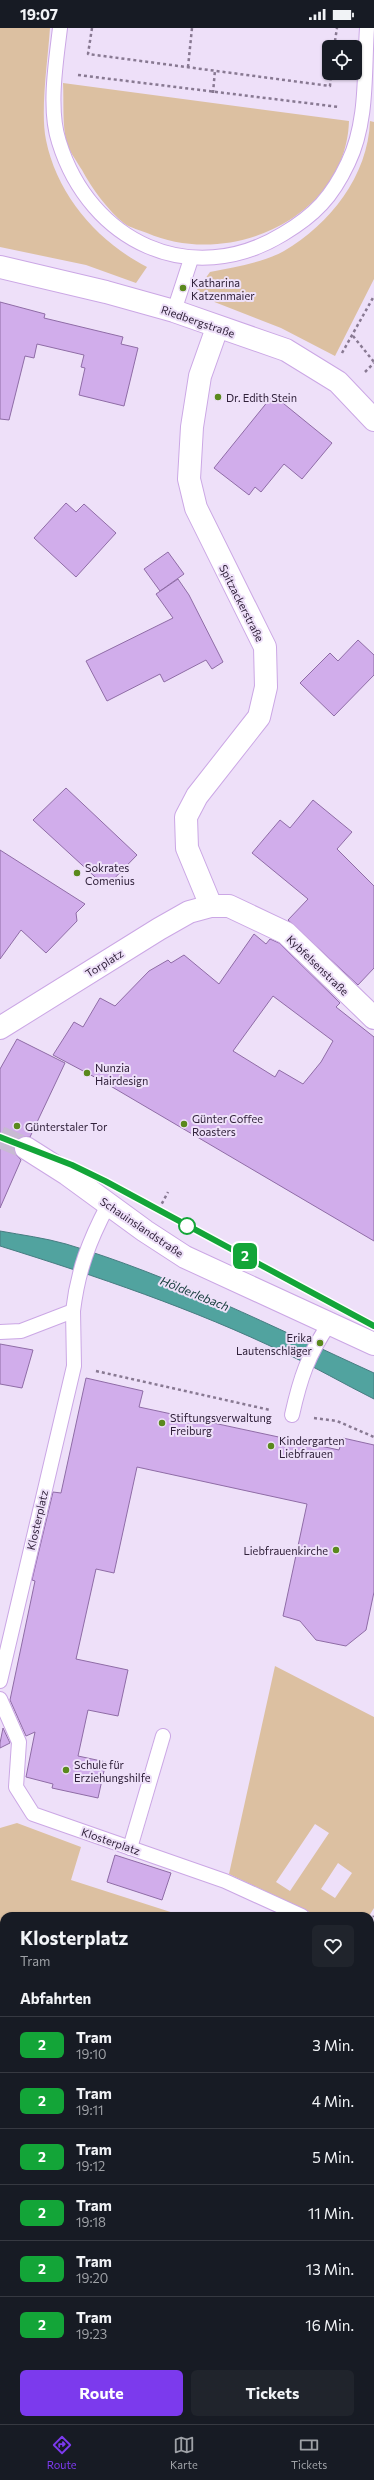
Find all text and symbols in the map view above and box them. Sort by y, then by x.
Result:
text: 19:07 [20,5,58,23]
map controls [322,40,362,80]
button: locate [322,40,362,80]
place label: Katharina Katzenmaier [191,276,255,302]
marker: Katharina Katzenmaier [178,283,188,293]
street label: Riedbergstraße [159,302,237,340]
place label: Dr. Edith Stein [226,391,297,404]
marker: Dr. Edith Stein [213,392,223,402]
street label: Spitzackerstraße [217,562,267,644]
place label: Sokrates Comenius [85,861,135,887]
marker: Sokrates Comenius [72,868,82,878]
street label: Kybfelsenstraße [284,932,352,998]
street label: Torplatz [83,946,126,980]
place label: Nunzia Hairdesign [95,1061,148,1087]
marker: Nunzia Hairdesign [82,1068,92,1078]
place label: Günter Coffee Roasters [192,1112,263,1138]
marker: Günter Coffee Roasters [179,1119,189,1129]
place label: Günterstaler Tor [25,1120,108,1133]
marker: Günterstaler Tor [12,1121,22,1131]
street label: Schauinslandstraße [98,1194,186,1260]
unlabelled marker [178,1217,196,1235]
line badge: 2 [232,1243,258,1269]
text: 2 [241,1247,249,1264]
water label: Hölderlebach [159,1273,231,1313]
place label: Erika Lautenschläger [236,1331,313,1357]
marker: Erika Lautenschläger [315,1338,325,1348]
place label: Stiftungsverwaltung Freiburg [170,1411,272,1437]
marker: Stiftungsverwaltung Freiburg [157,1418,167,1428]
place label: Kindergarten Liebfrauen [279,1434,345,1460]
marker: Kindergarten Liebfrauen [266,1441,276,1451]
street label: Klosterplatz [24,1488,50,1551]
place label: Liebfrauenkirche [243,1544,328,1557]
marker: Liebfrauenkirche [331,1545,341,1555]
place label: Schule für Erziehungshilfe [74,1758,151,1784]
marker: Schule für Erziehungshilfe [61,1765,71,1775]
street label: Klosterplatz [80,1825,143,1857]
button: heart [312,1925,354,1967]
text: Klosterplatz [20,1926,128,1949]
text: Tram [20,1953,50,1969]
text: Abfahrten [20,1989,91,2007]
text: Tram [76,2028,112,2046]
text: 2 [38,2036,46,2053]
text: 3 Min. [312,2036,354,2054]
text: 19:10 [76,2046,107,2062]
text: Tram [76,2084,112,2102]
text: 2 [38,2092,46,2109]
text: 4 Min. [312,2092,354,2110]
text: 19:11 [76,2102,104,2118]
text: Tram [76,2140,112,2158]
text: 2 [38,2148,46,2165]
text: 5 Min. [312,2148,354,2166]
text: 19:12 [76,2158,105,2174]
text: Tram [76,2196,112,2214]
text: 2 [38,2204,46,2221]
text: 11 Min. [308,2204,354,2222]
text: 19:18 [76,2214,106,2230]
text: Tram [76,2252,112,2270]
text: 2 [38,2260,46,2277]
text: 13 Min. [306,2260,354,2278]
text: 19:20 [76,2270,108,2286]
text: Tram [76,2308,112,2326]
text: 2 [38,2316,46,2333]
text: 16 Min. [305,2316,354,2334]
text: 19:23 [76,2326,107,2342]
button: Route [20,2370,183,2416]
button: Tickets [191,2370,354,2416]
tab: Route [47,2434,77,2471]
tab: Karte [170,2434,198,2471]
tab: Tickets [291,2434,327,2471]

